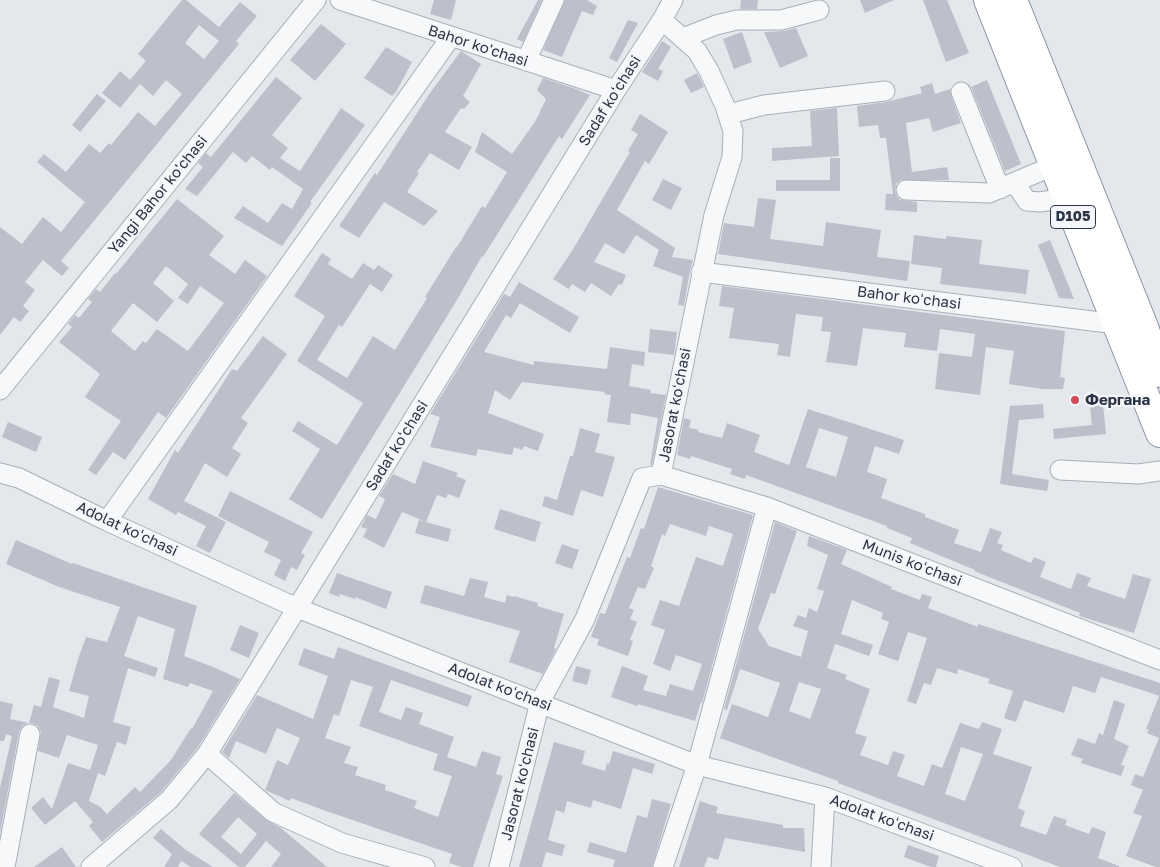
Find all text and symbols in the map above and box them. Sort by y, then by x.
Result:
street label: Bahor ko'chasi [426,21,530,71]
street label: Sadaf koʻchasi [575,52,645,150]
street label: Yangi Bahor ko'chasi [105,132,211,258]
road number: D105 [1050,206,1096,228]
street label: Bahor koʻchasi [856,283,962,313]
street label: Jasorat koʻchasi [655,346,695,464]
place label: Фергана [1085,391,1150,409]
marker: Фергана [1069,394,1081,406]
street label: Sadaf koʻchasi [362,397,432,495]
street label: Adolat koʻchasi [74,498,180,560]
street label: Munis koʻchasi [860,536,964,590]
street label: Adolat koʻchasi [446,659,554,715]
street label: Jasorat koʻchasi [497,726,543,842]
street label: Adolat koʻchasi [828,791,936,845]

